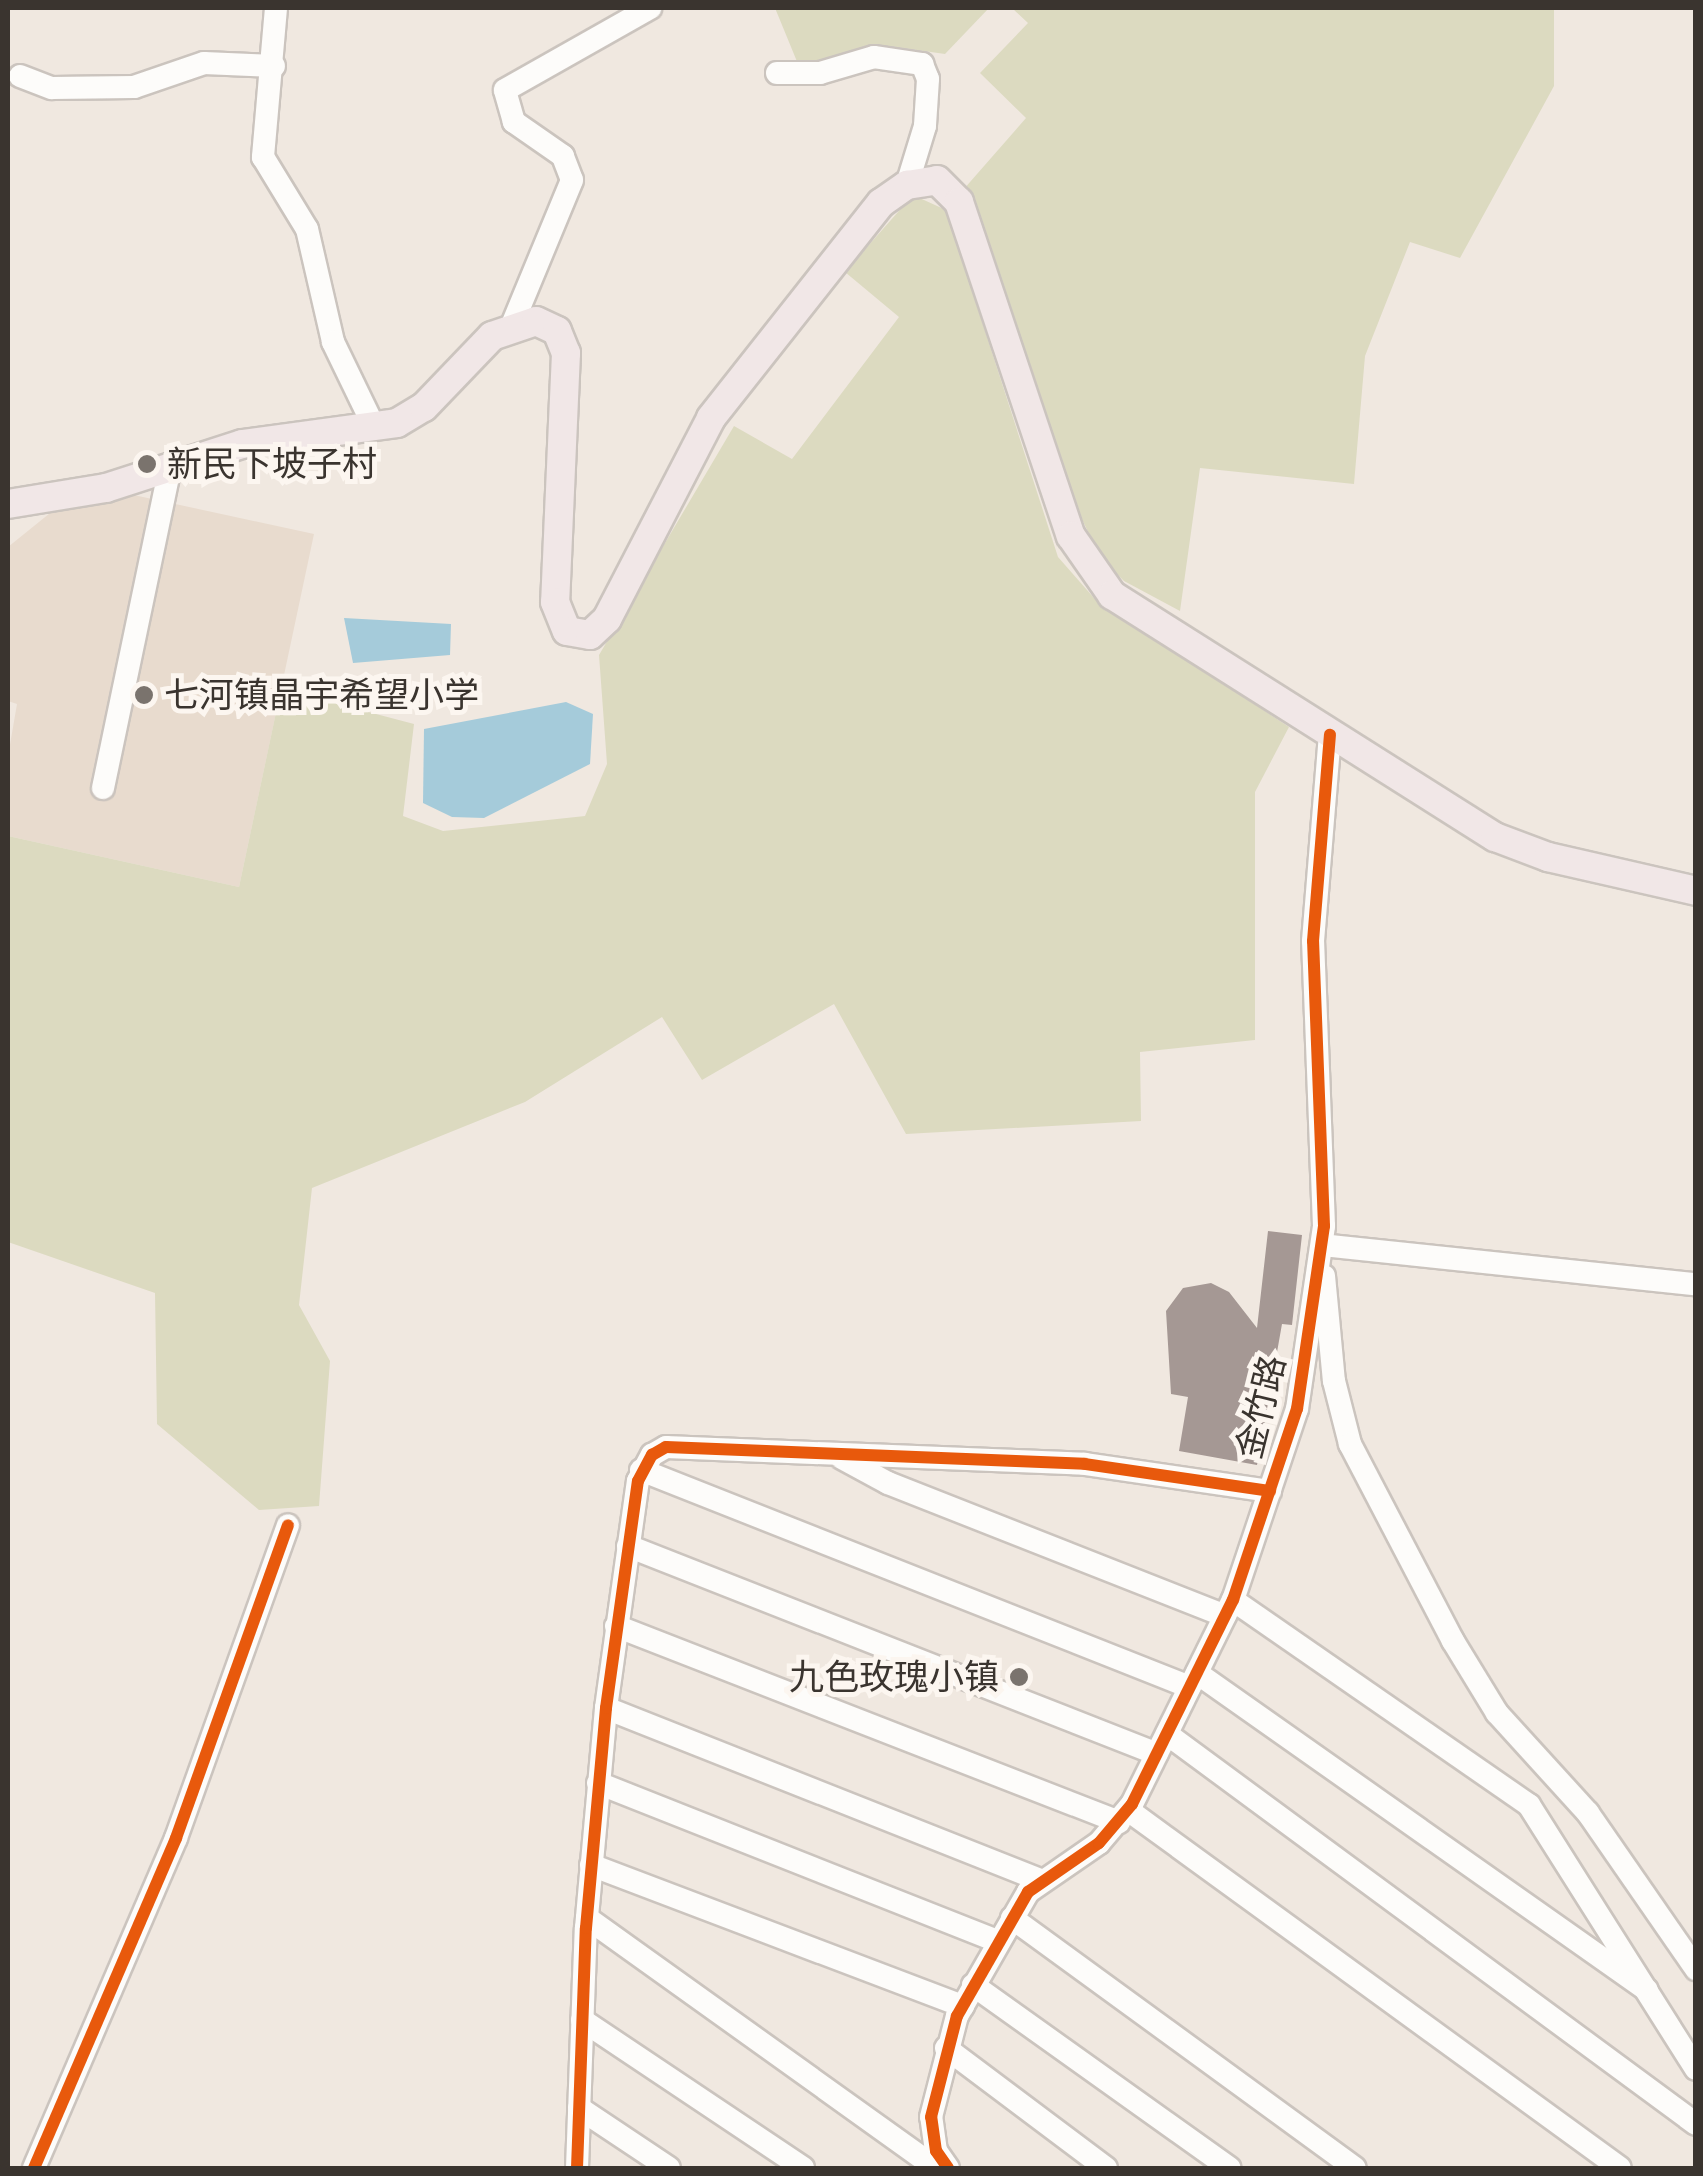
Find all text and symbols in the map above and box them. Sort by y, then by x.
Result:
place label: 新民下坡子村 [167,443,377,485]
marker: 新民下坡子村 [136,453,158,475]
place label: 七河镇晶宇希望小学 [164,674,479,716]
marker: 七河镇晶宇希望小学 [133,684,155,706]
street label: 金竹路 [1228,1351,1294,1463]
place label: 九色玫瑰小镇 [789,1656,999,1698]
marker: 九色玫瑰小镇 [1008,1666,1030,1688]

